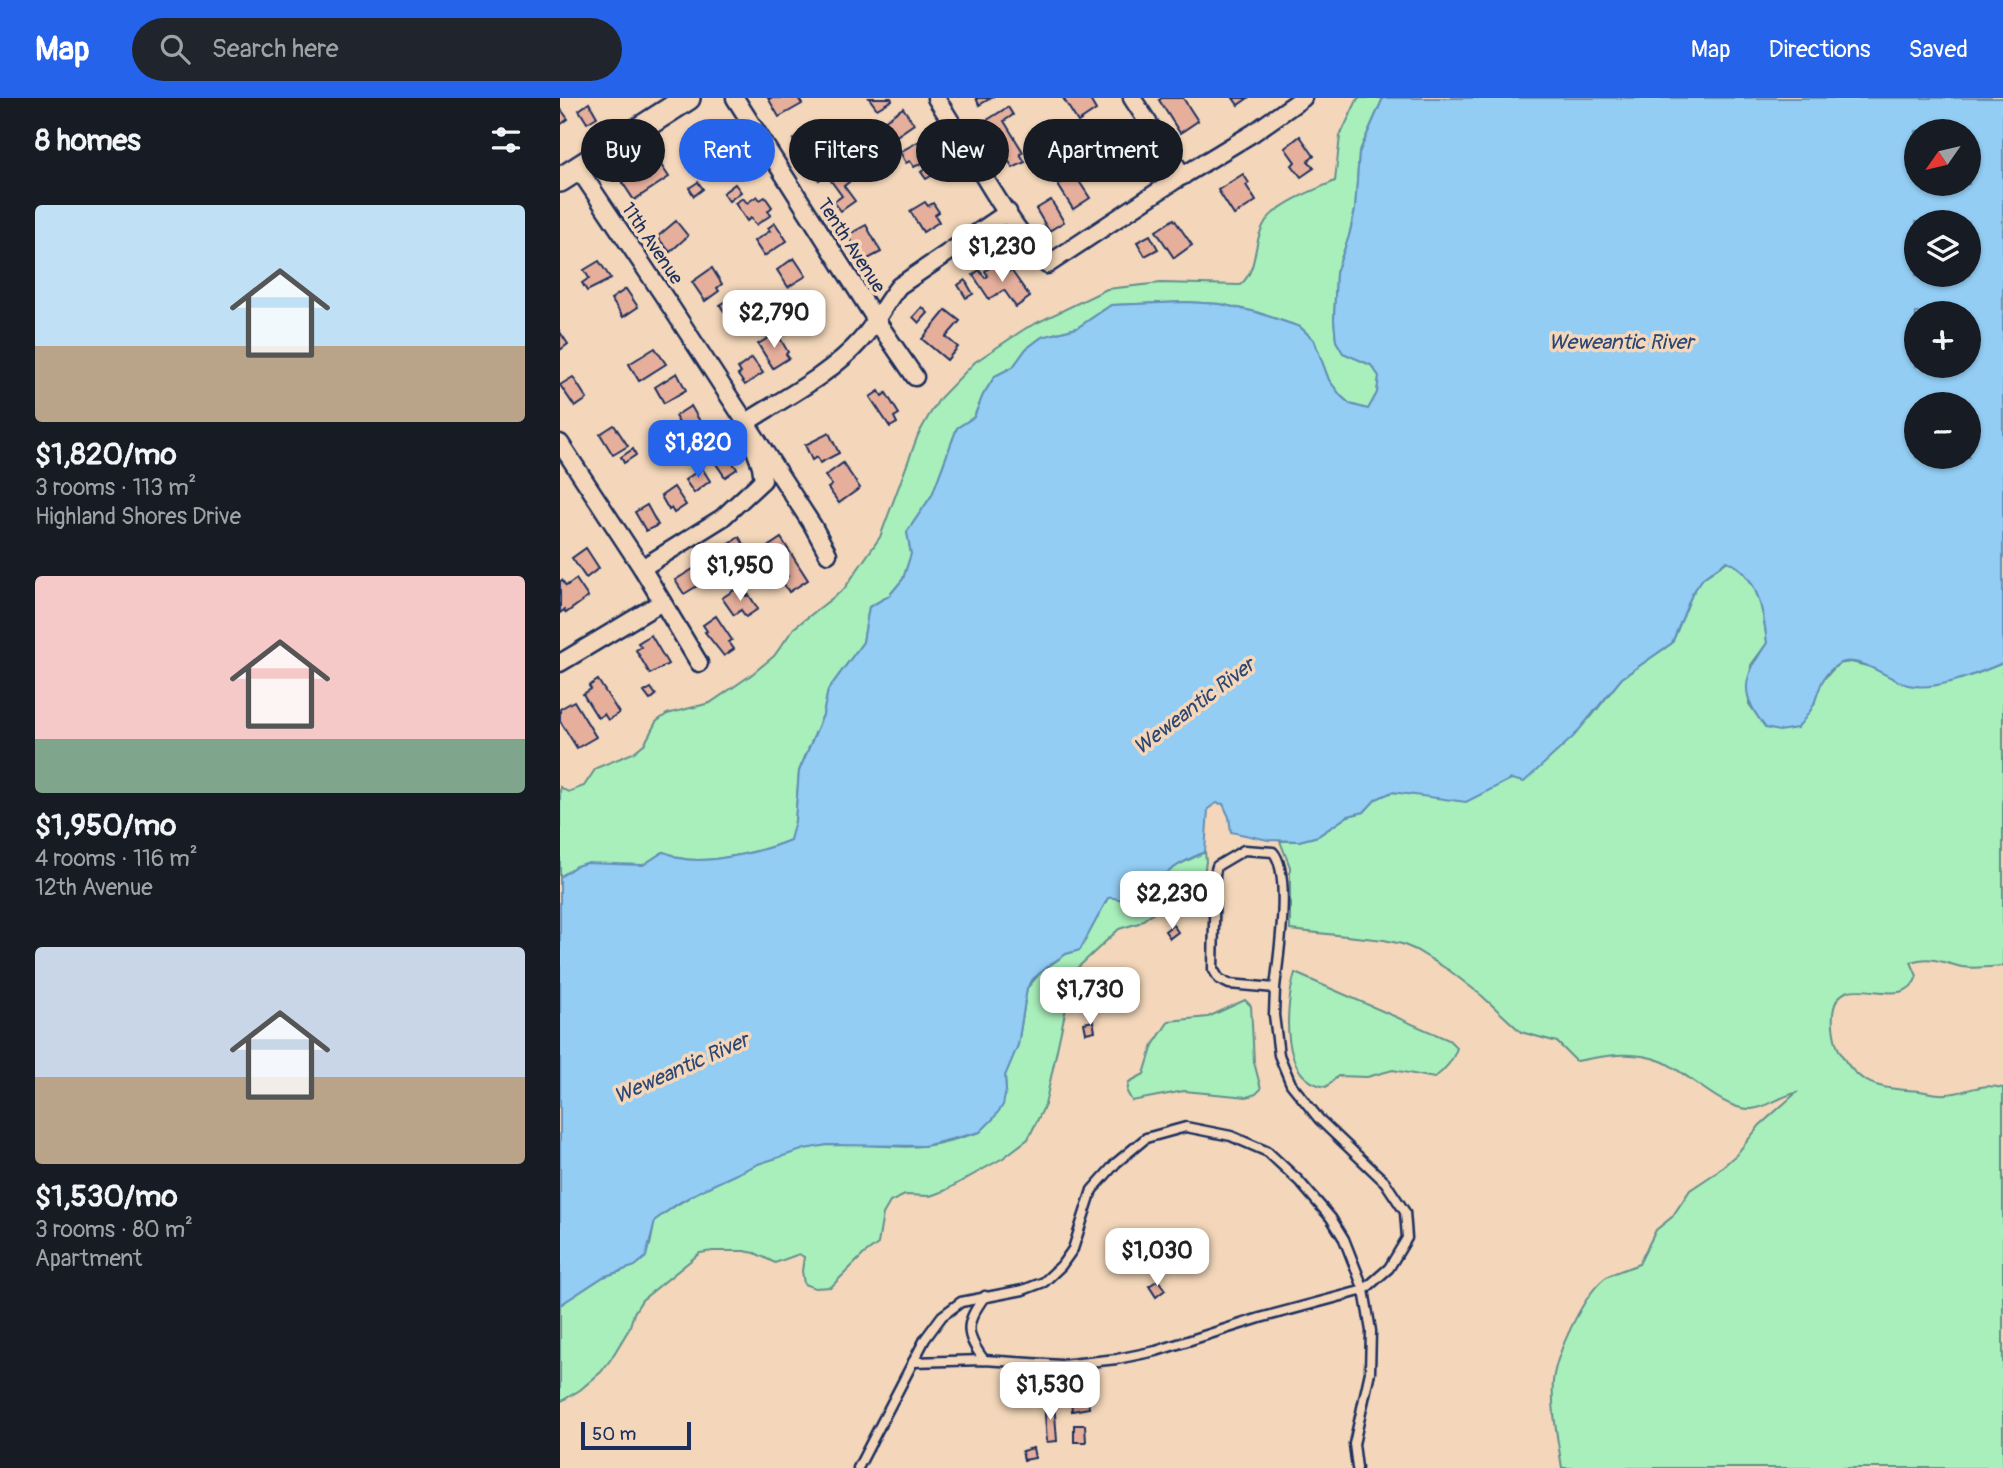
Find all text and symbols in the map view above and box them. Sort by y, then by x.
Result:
search box [132,18,622,81]
text: Map [35,29,90,70]
icon: search [156,30,194,68]
text: Search here [212,33,339,65]
text: Map [1691,35,1731,64]
text: Directions [1769,35,1870,64]
text: Saved [1908,35,1968,64]
chip: Buy [581,119,665,182]
chip: Rent [679,119,775,182]
chip: Filters [789,119,902,182]
chip: New [916,119,1009,182]
chip: Apartment [1023,119,1183,182]
north arrow [1904,119,1981,196]
map controls [1904,119,1981,469]
icon: filters [487,121,525,159]
text: 8 homes [35,122,141,159]
street label: Tenth Avenue [812,194,891,298]
street label: 11th Avenue [616,198,689,290]
button: layers [1904,210,1981,287]
pin: $1,230 [945,225,1059,284]
text: $1,230 [968,232,1036,261]
icon: home [217,250,343,376]
pin: $2,790 [717,290,831,350]
text: $2,790 [739,298,809,327]
button: + [1904,301,1981,378]
water label: Weweantic River [1549,329,1696,356]
button: − [1904,392,1981,469]
pin: $1,820 [641,420,755,480]
text: $1,820 [664,428,732,457]
text: $1,820/mo [35,436,177,473]
text: 3 rooms · 113 m² [35,473,196,502]
text: Highland Shores Drive [35,502,241,531]
pin: $1,950 [683,544,797,603]
text: $1,950 [706,551,774,580]
icon: home [217,621,343,747]
water label: Weweantic River [1128,651,1262,761]
text: $1,950/mo [35,807,176,844]
text: 4 rooms · 116 m² [35,844,198,873]
pin: $2,230 [1115,872,1229,931]
text: 12th Avenue [35,873,153,902]
text: $2,230 [1136,879,1208,908]
pin: $1,730 [1033,968,1147,1027]
text: $1,730 [1056,975,1124,1004]
icon: home [217,992,343,1118]
water label: Weweantic River [610,1026,755,1110]
text: $1,530/mo [35,1178,178,1215]
text: 3 rooms · 80 m² [35,1215,193,1244]
pin: $1,030 [1100,1228,1214,1288]
text: $1,030 [1121,1236,1193,1265]
text: Apartment [35,1244,142,1273]
pin: $1,530 [993,1362,1107,1422]
text: $1,530 [1016,1370,1084,1399]
scale bar [581,1419,691,1451]
text: 50 m [592,1422,636,1446]

